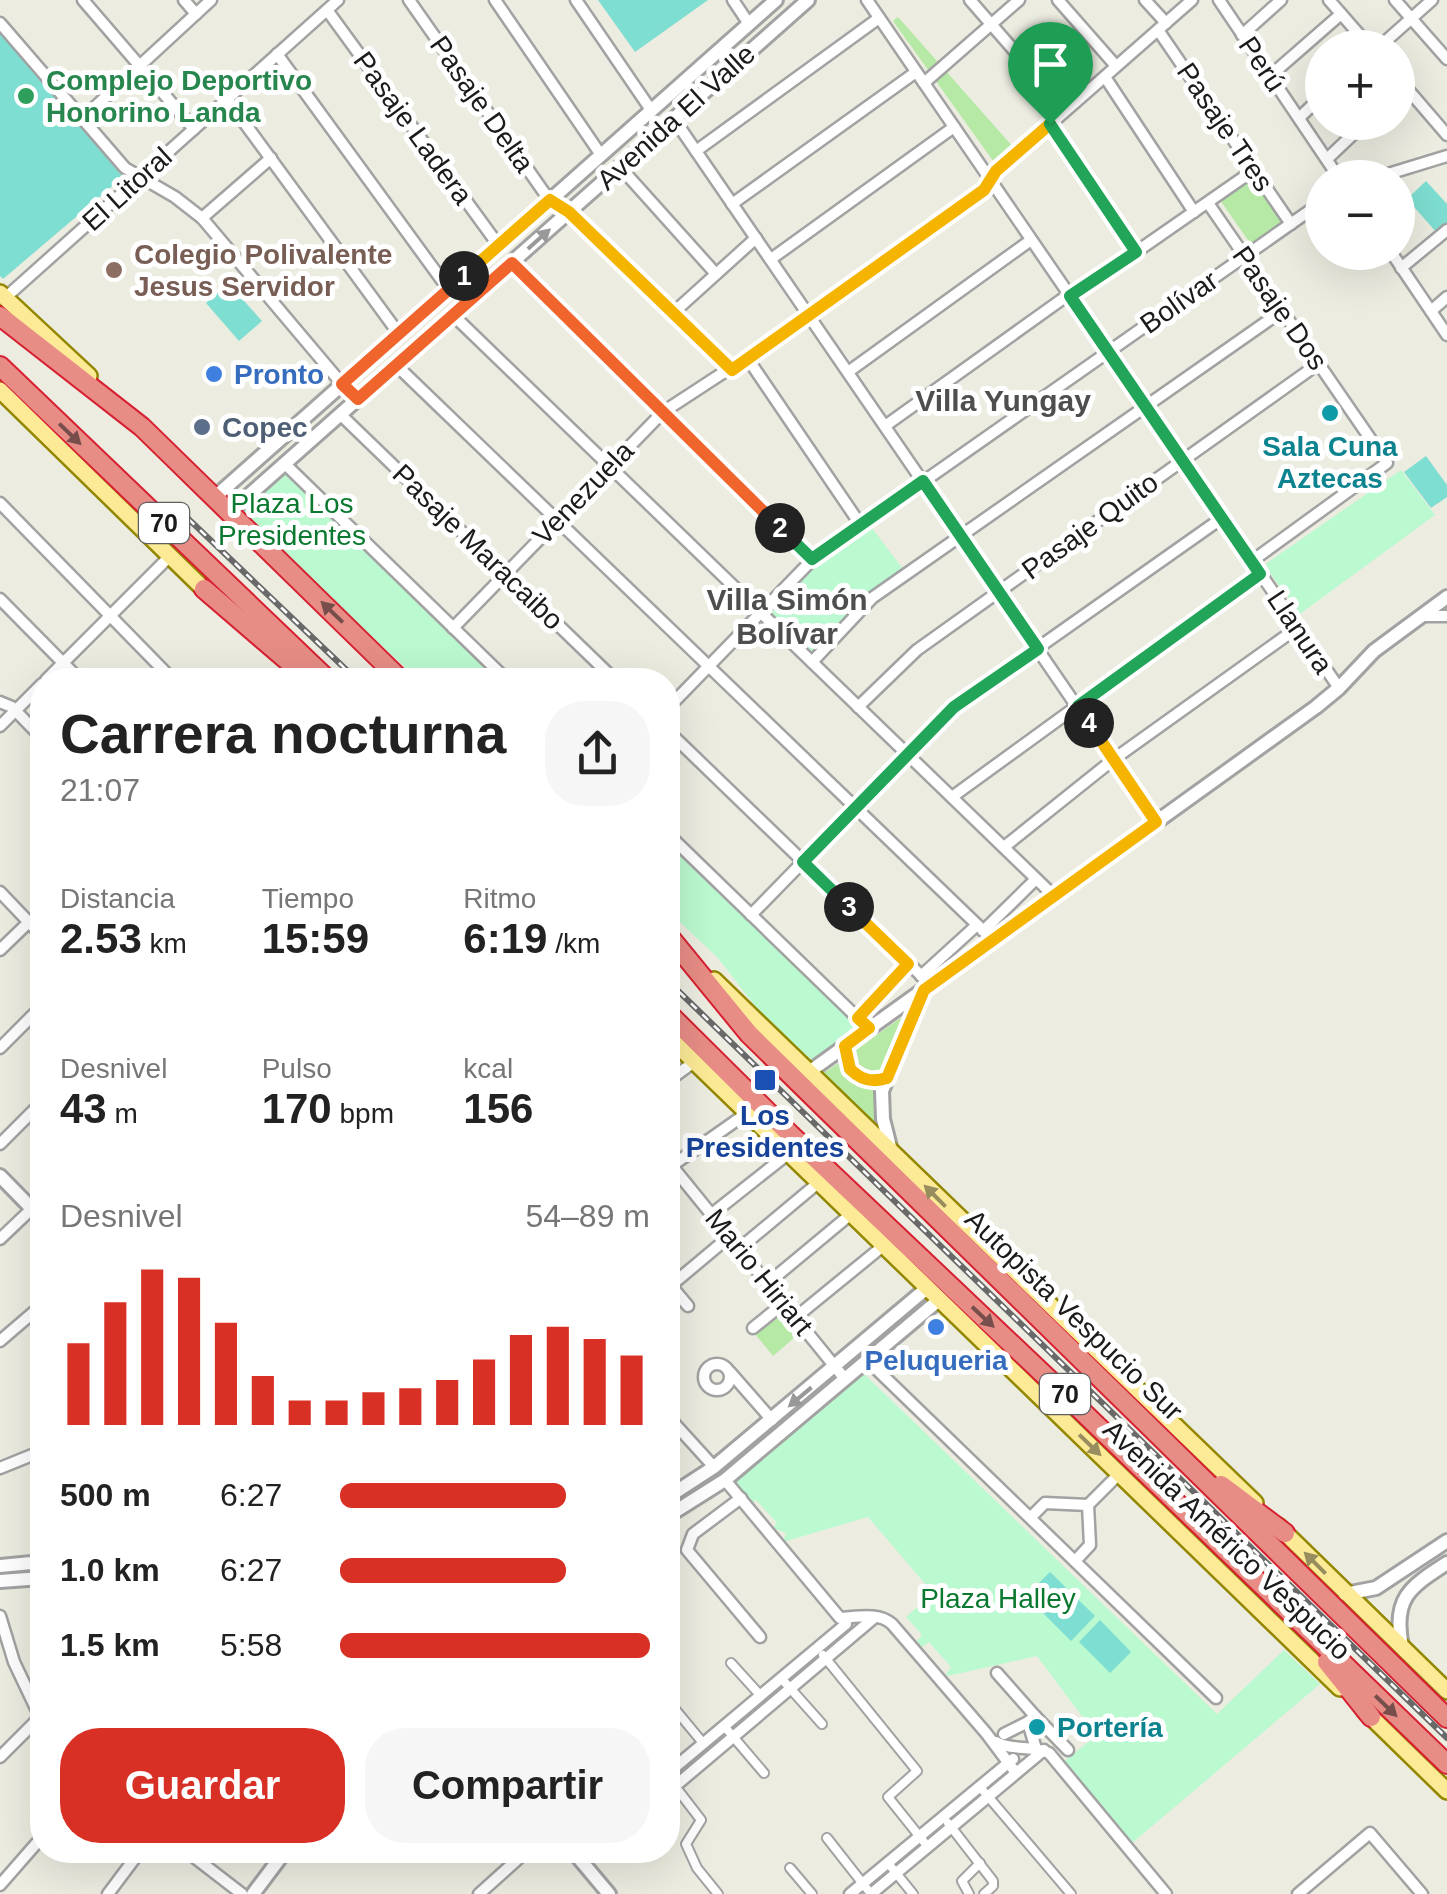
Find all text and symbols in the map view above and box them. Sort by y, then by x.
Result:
pin [1008,22,1093,125]
street label: Pasaje Delta [424,30,540,178]
map controls [1305,30,1415,270]
button: + [1305,30,1415,140]
street label: Perú [1233,31,1291,97]
icon: arrive [1023,37,1078,92]
street label: Avenida El Valle [591,38,761,196]
street label: Pasaje Ladera [347,46,479,211]
street label: Pasaje Tres [1171,57,1279,197]
place label: Complejo Deportivo Honorino Landa [46,65,312,128]
marker: Complejo Deportivo Honorino Landa [15,85,37,107]
street label: El Litoral [76,141,178,237]
button: − [1305,160,1415,270]
one-way arrow [526,228,551,250]
place label: Colegio Polivalente Jesus Servidor [134,239,392,302]
street label: Pasaje Dos [1226,240,1334,376]
pin: 1 [439,251,489,301]
marker: Colegio Polivalente Jesus Servidor [103,259,125,281]
text: 1 [456,260,472,291]
street label: Bolívar [1134,264,1224,340]
place label: Pronto [234,359,324,390]
marker: Pronto [203,363,225,385]
district label: Villa Yungay [915,384,1091,417]
marker: Sala Cuna Aztecas [1319,402,1341,424]
place label: Copec [222,412,308,443]
marker: Copec [191,416,213,438]
one-way arrow [58,422,82,445]
place label: Sala Cuna Aztecas [1262,431,1398,494]
street label: Venezuela [526,435,640,551]
street label: Pasaje Maracaibo [387,458,569,636]
street label: Pasaje Quito [1016,466,1164,586]
park label: Plaza Los Presidentes [218,488,366,551]
road number: 70 [139,503,189,543]
pin: 2 [755,503,805,553]
text: 2 [772,512,788,543]
district label: Villa Simón Bolívar [706,583,868,650]
street label: Llanura [1261,585,1339,680]
one-way arrow [320,600,344,624]
pin: 4 [1064,698,1114,748]
button: share [545,701,650,806]
text: Carrera nocturna [60,703,506,765]
text: 4 [1081,707,1097,738]
text: 21:07 [60,772,140,808]
pin: 3 [824,882,874,932]
text: Distancia [60,883,175,914]
text: Tiempo [262,883,354,914]
text: Ritmo [463,883,536,914]
text: 3 [841,891,857,922]
text: 2.53 [60,915,142,962]
text: 15:59 [262,915,369,962]
text: 6:19 [463,915,547,962]
text: km [142,928,187,959]
text: /km [547,928,600,959]
text: Desnivel [60,1053,167,1084]
text: Pulso [262,1053,332,1084]
text: kcal [463,1053,513,1084]
marker: Los Presidentes [752,1067,778,1093]
text: 43 [60,1085,107,1132]
text: 170 [262,1085,332,1132]
text: 156 [463,1085,533,1132]
text: m [107,1098,138,1129]
text: bpm [332,1098,394,1129]
place label: Los Presidentes [686,1100,844,1163]
one-way arrow [923,1184,947,1208]
text: Desnivel [60,1198,183,1234]
text: 54–89 m [525,1198,650,1234]
street label: Mario Hiriart [699,1203,819,1341]
street label: Autopista Vespucio Sur [959,1203,1189,1427]
one-way arrow [971,1305,995,1328]
marker: Peluqueria [925,1316,947,1338]
place label: Peluqueria [864,1345,1008,1376]
road number: 70 [1040,1374,1090,1414]
one-way arrow [788,1385,813,1407]
street label: Avenida Américo Vespucio [1097,1414,1357,1666]
one-way arrow [1077,1433,1101,1456]
text: 500 m [60,1477,151,1513]
text: 6:27 [220,1477,282,1513]
text: 1.0 km [60,1552,160,1588]
text: 6:27 [220,1552,282,1588]
one-way arrow [1304,1552,1327,1576]
park label: Plaza Halley [920,1583,1076,1614]
text: 1.5 km [60,1627,160,1663]
text: 5:58 [220,1627,282,1663]
one-way arrow [1374,1694,1398,1717]
place label: Portería [1057,1712,1163,1743]
marker: Portería [1026,1716,1048,1738]
button: Guardar [60,1728,345,1843]
button: Compartir [365,1728,650,1843]

